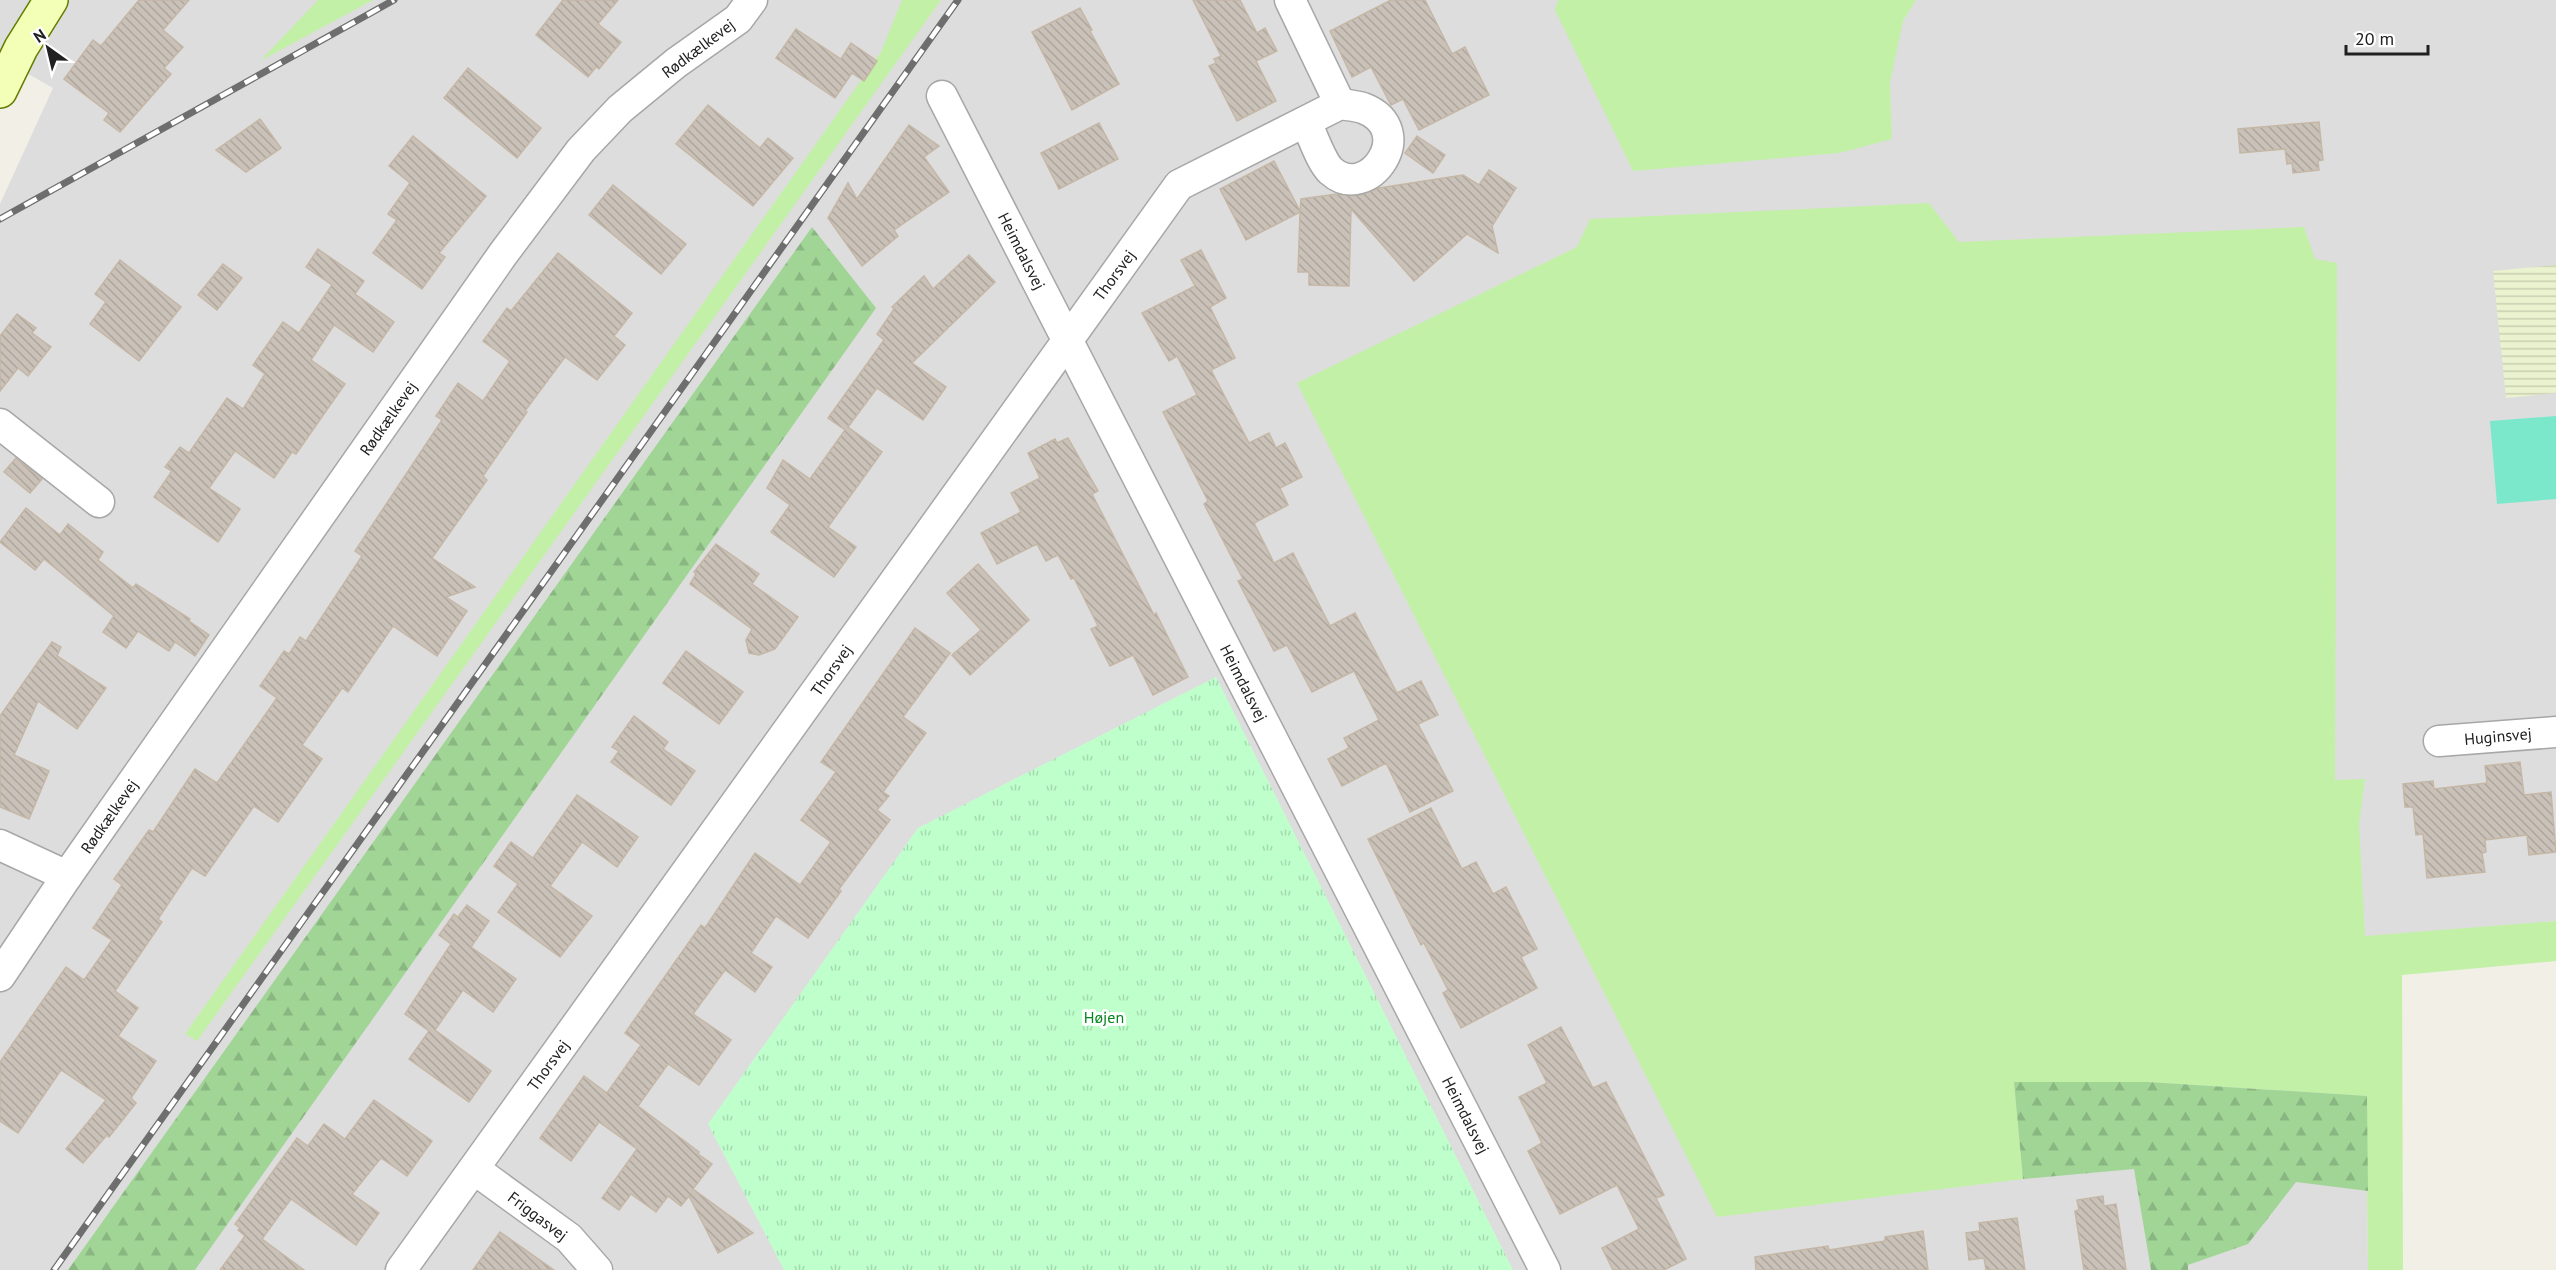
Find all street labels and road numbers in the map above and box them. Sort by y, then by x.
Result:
street label: Rødkælkevej [658,14,738,82]
street label: Heimdalsvej [994,209,1050,293]
street label: Thorsvej [1089,246,1139,304]
street label: Rødkælkevej [355,377,421,459]
street label: Thorsvej [806,640,856,700]
street label: Heimdalsvej [1216,641,1272,725]
street label: Huginsvej [2463,723,2533,749]
street label: Rødkælkevej [76,775,142,857]
street label: Thorsvej [523,1036,573,1094]
street label: Heimdalsvej [1438,1073,1494,1157]
street label: Friggasvej [504,1187,572,1245]

